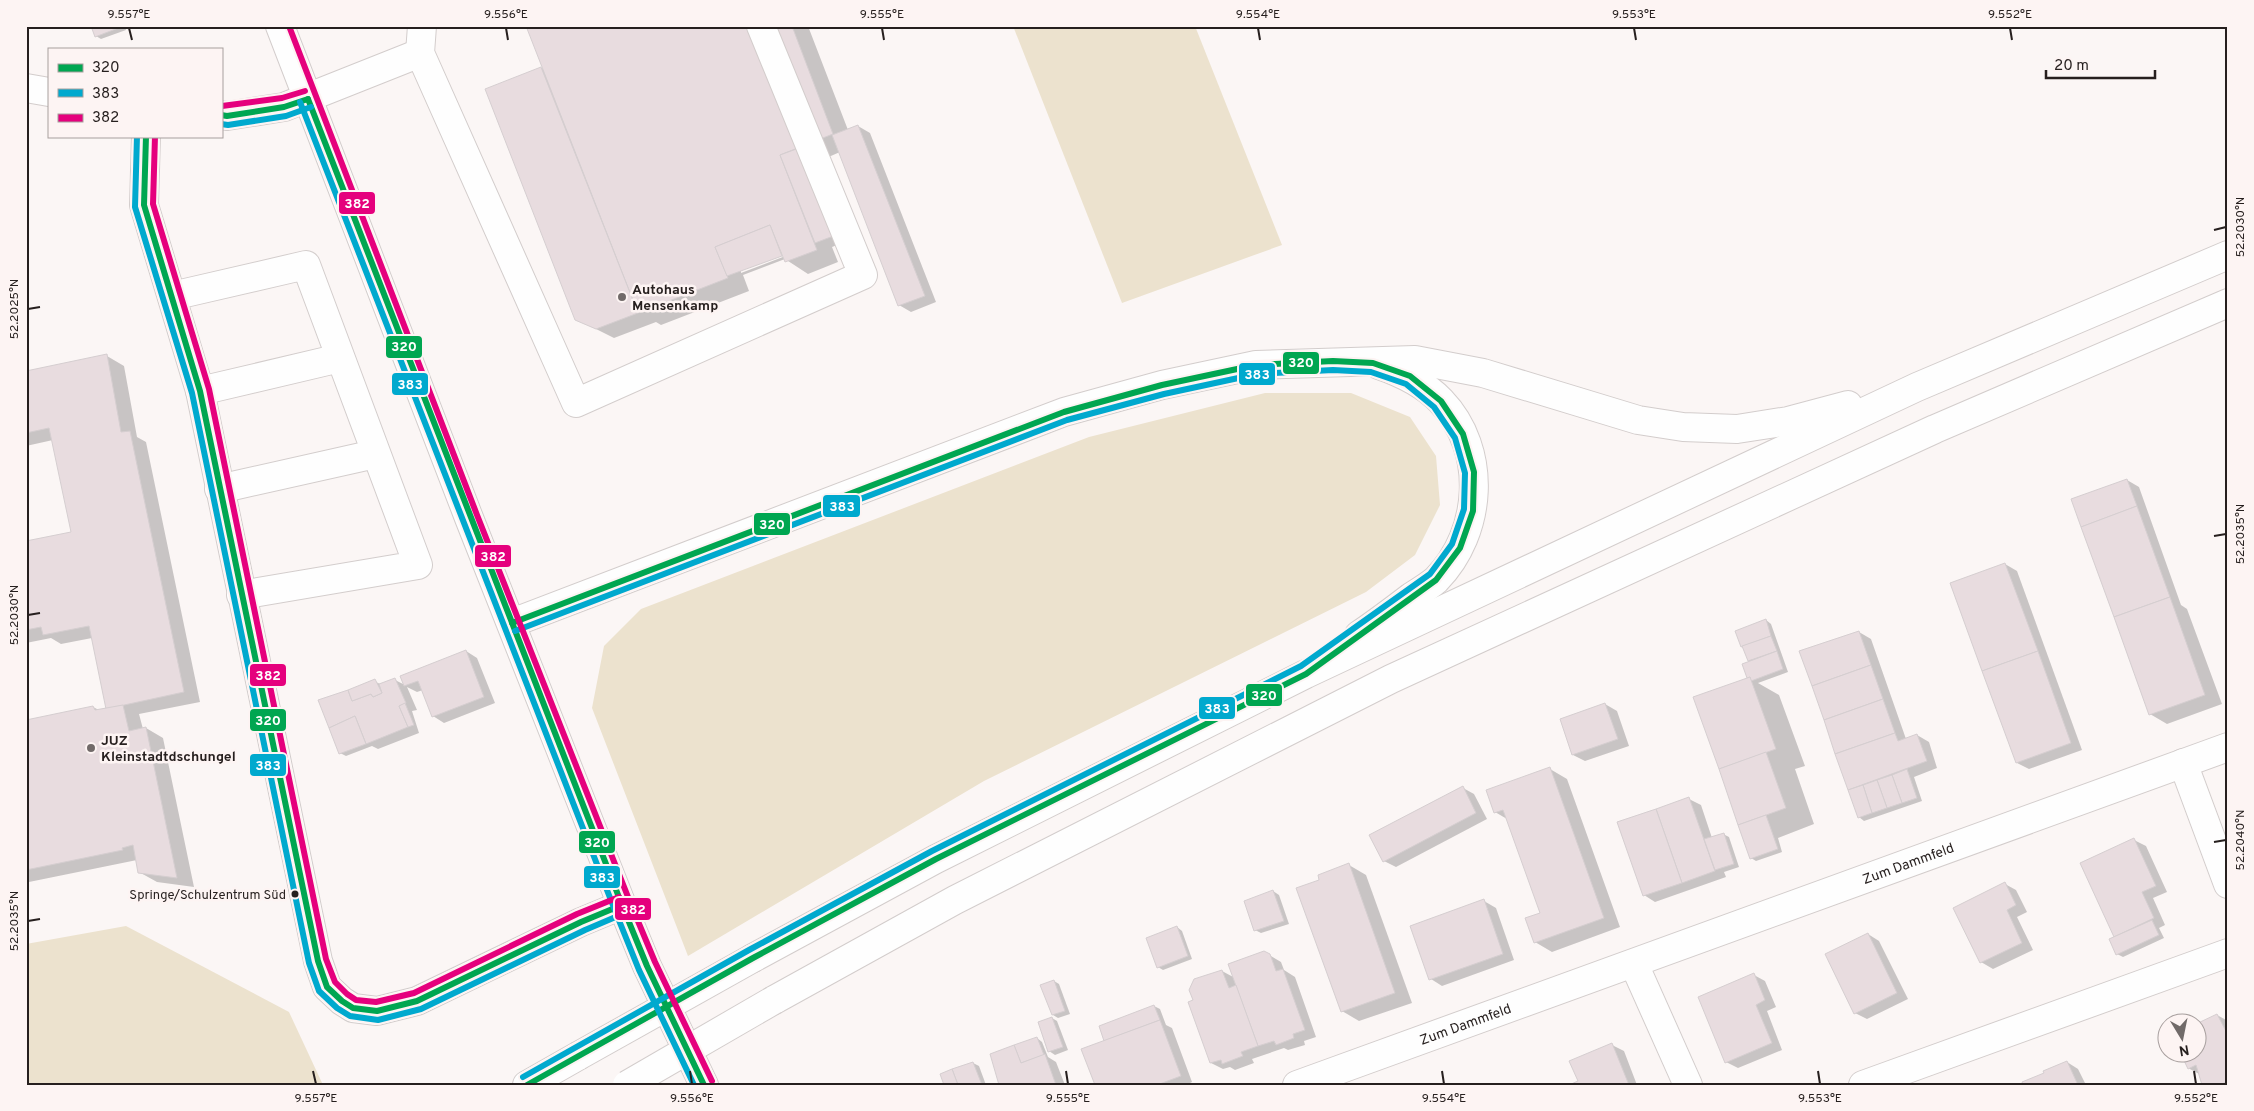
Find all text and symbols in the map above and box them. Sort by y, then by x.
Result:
text: 9.557°E [107,7,151,23]
text: 9.556°E [484,7,528,23]
text: 9.555°E [860,7,904,23]
text: 9.554°E [1236,7,1280,23]
text: 9.553°E [1612,7,1656,23]
text: 9.552°E [1988,7,2032,23]
legend [48,48,222,138]
scale bar [2046,48,2155,80]
text: 20 m [2054,57,2089,76]
text: 320 [92,59,120,78]
text: 383 [92,85,119,104]
text: 382 [92,109,119,128]
line badge: 382 [338,191,376,215]
text: 382 [344,196,370,213]
text: 52.2030°N [2233,197,2249,257]
text: 52.2025°N [7,279,23,339]
place label: Autohaus Mensenkamp [632,282,718,315]
marker: Autohaus Mensenkamp [616,291,628,303]
line badge: 320 [385,335,423,359]
text: 320 [391,339,417,356]
line badge: 320 [1282,351,1320,375]
text: 320 [1288,355,1314,372]
line badge: 383 [1238,362,1276,386]
text: 383 [1244,367,1270,384]
line badge: 383 [391,372,429,396]
text: 383 [397,377,423,394]
line badge: 383 [822,494,861,518]
text: 383 [829,499,855,516]
text: 52.2035°N [2233,504,2249,564]
line badge: 320 [753,512,791,536]
text: 320 [759,517,785,534]
line badge: 382 [474,544,512,568]
text: 382 [480,549,506,566]
text: 52.2030°N [7,585,23,645]
line badge: 382 [249,663,287,687]
text: 382 [255,668,281,685]
line badge: 320 [1245,683,1283,707]
text: 320 [1251,688,1277,705]
line badge: 383 [1198,696,1236,720]
text: 383 [1204,701,1230,718]
line badge: 320 [249,708,287,732]
text: 320 [255,713,281,730]
place label: JUZ Kleinstadtdschungel [101,733,236,766]
marker: JUZ Kleinstadtdschungel [85,742,97,754]
line badge: 383 [249,753,287,777]
text: 383 [255,758,281,775]
text: 52.2040°N [2233,809,2249,871]
line badge: 320 [578,830,616,854]
text: 320 [584,835,610,852]
street label: Zum Dammfeld [1860,840,1957,889]
line badge: 383 [583,865,621,889]
text: 383 [589,870,615,887]
place label: Springe/Schulzentrum Süd [129,888,286,904]
marker: Springe/Schulzentrum Süd [290,889,300,899]
text: 52.2035°N [7,891,23,951]
line badge: 382 [614,897,652,921]
text: 382 [620,902,646,919]
street label: Zum Dammfeld [1418,1001,1514,1050]
north arrow [2156,1014,2206,1064]
text: N [2178,1040,2190,1059]
text: 9.557°E [294,1091,338,1107]
text: 9.556°E [670,1091,714,1107]
text: 9.555°E [1046,1091,1090,1107]
text: 9.554°E [1422,1091,1466,1107]
text: 9.553°E [1798,1091,1842,1107]
text: 9.552°E [2174,1091,2218,1107]

